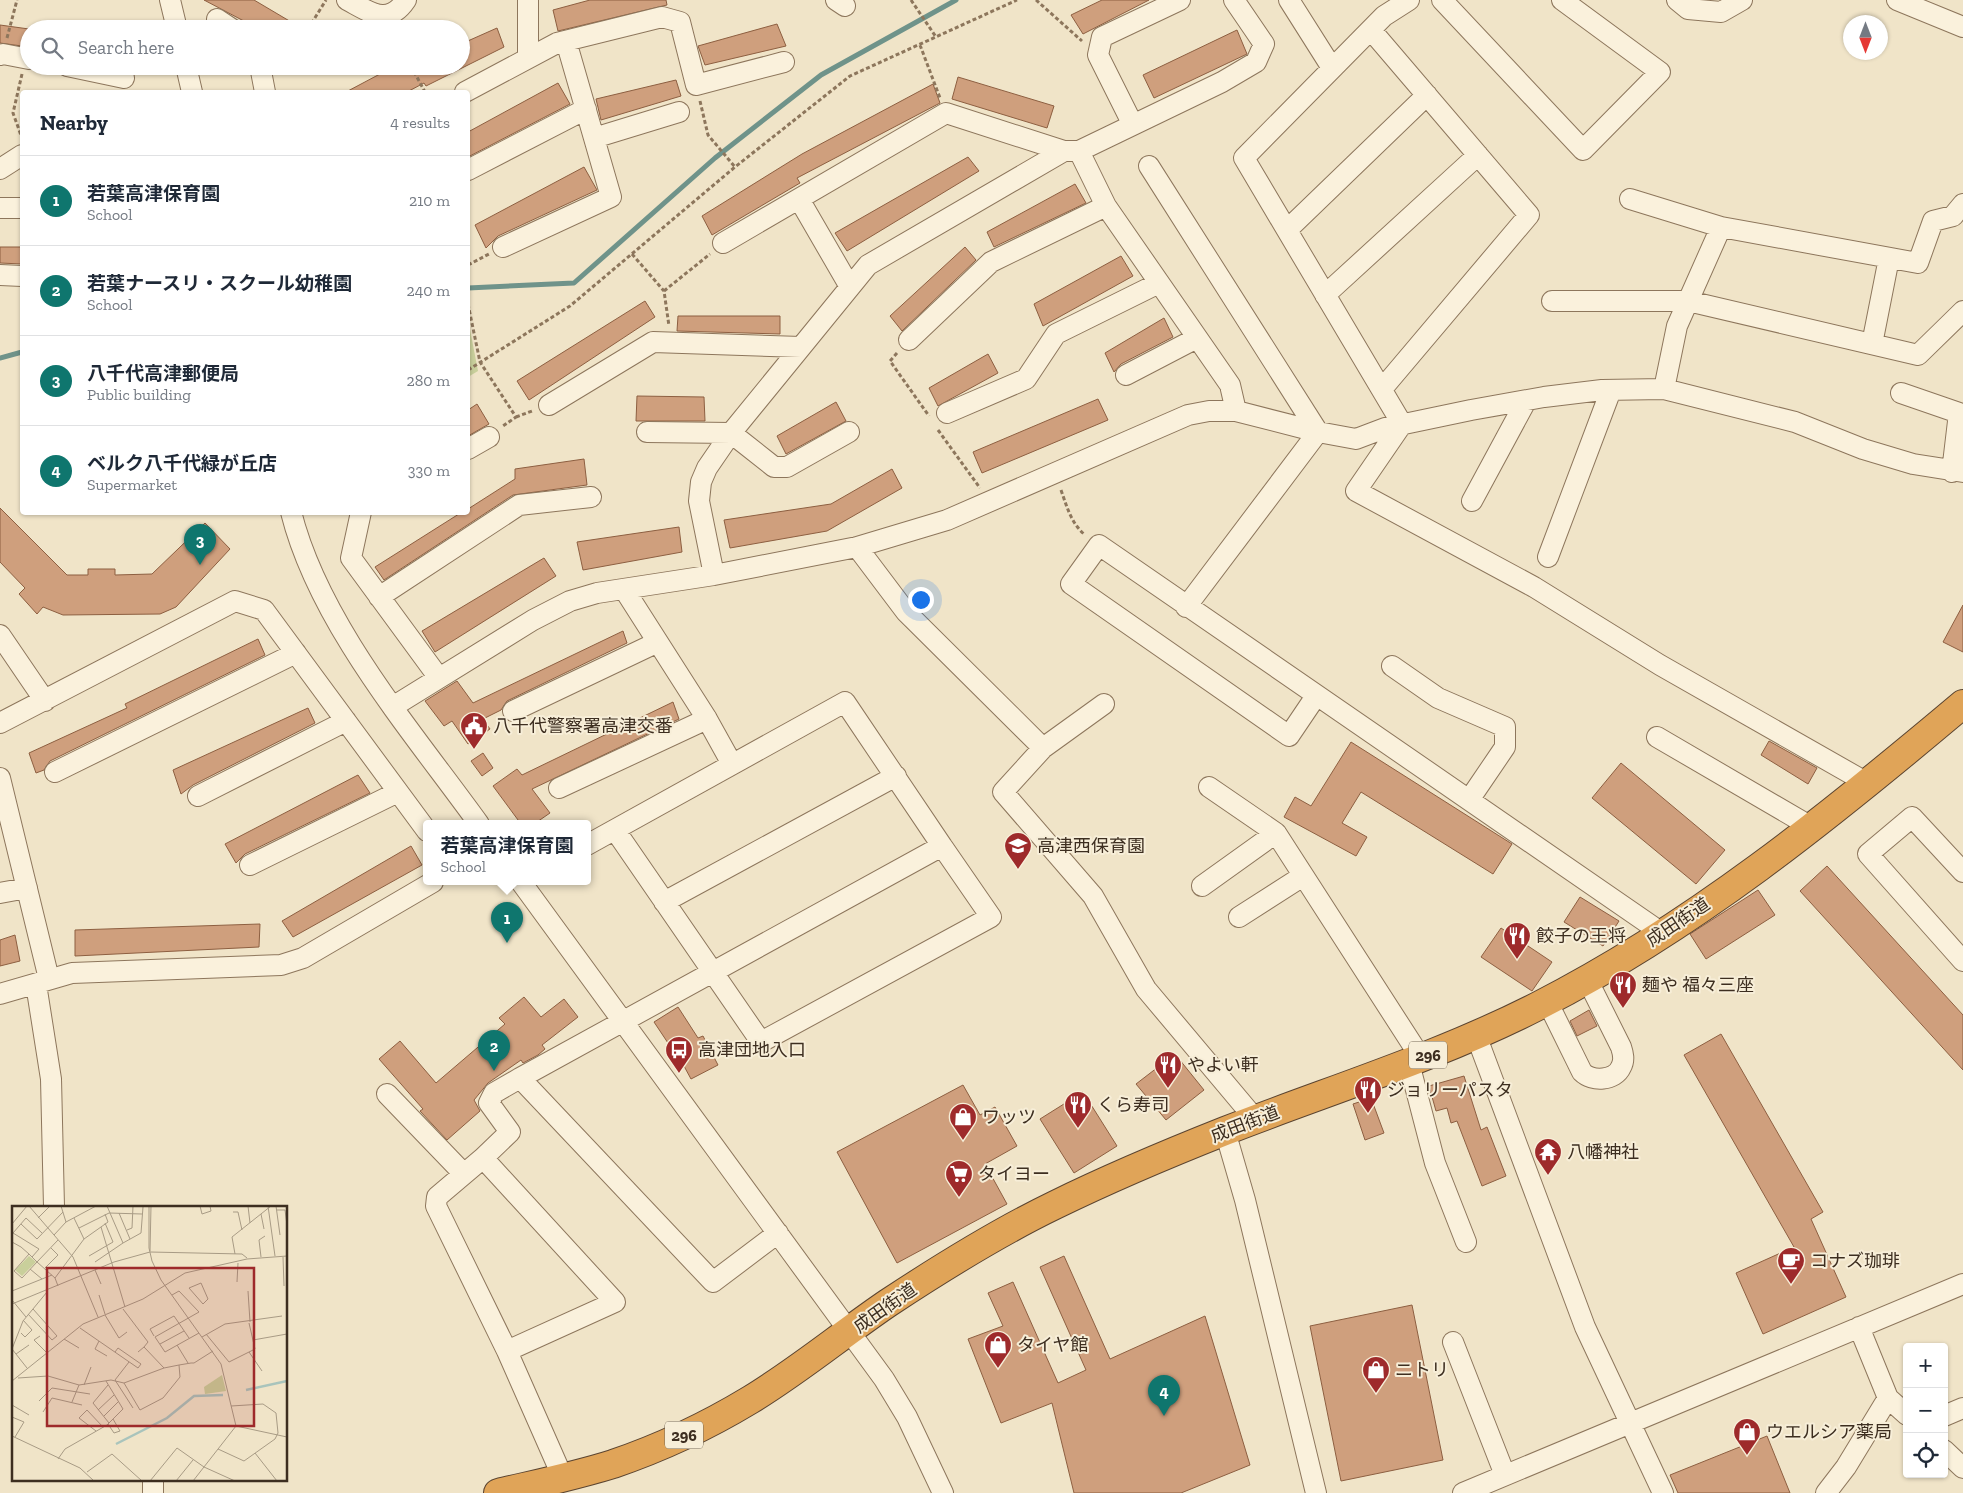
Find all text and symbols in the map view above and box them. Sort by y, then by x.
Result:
north arrow [1843,15,1888,60]
search box [20,20,470,75]
icon: search [38,34,66,62]
text: Search here [78,36,174,59]
text: Nearby [40,110,108,135]
text: 4 results [390,113,450,132]
text: 若葉高津保育園 [87,182,220,205]
text: 1 [53,191,59,210]
text: 210 m [409,191,450,210]
text: School [87,205,133,224]
text: 若葉ナースリ・スクール幼稚園 [87,272,352,295]
text: 2 [52,281,60,300]
text: 240 m [406,281,450,300]
text: School [87,295,133,314]
text: 八千代高津郵便局 [87,362,239,385]
text: 3 [52,371,60,390]
text: 280 m [406,371,450,390]
text: Public building [87,385,191,404]
text: ベルク八千代緑が丘店 [87,452,277,475]
text: 4 [51,461,61,480]
text: 330 m [408,461,450,480]
text: Supermarket [87,475,177,494]
pin: 3 [184,524,216,565]
your location [908,587,934,613]
public building icon: 八千代警察署高津交番 [459,711,489,750]
place label: 八千代警察署高津交番 [493,715,673,737]
popup [423,820,591,885]
school or university icon: 高津西保育園 [1003,831,1033,870]
text: 若葉高津保育園 [440,834,574,857]
place label: 高津西保育園 [1037,835,1145,857]
text: School [440,857,486,876]
street label: 成田街道 [1642,893,1714,951]
pin: 1 [491,902,523,943]
restaurant icon: 餃子の王将 [1502,921,1532,960]
place label: 餃子の王将 [1536,925,1626,947]
restaurant icon: 麺や 福々三座 [1608,970,1638,1009]
place label: 麺や 福々三座 [1642,974,1754,996]
pin: 2 [478,1030,510,1071]
bus stop icon: 高津団地入口 [664,1035,694,1074]
place label: 高津団地入口 [698,1039,806,1061]
road number: 296 [1409,1042,1447,1068]
restaurant icon: やよい軒 [1153,1050,1183,1089]
place label: やよい軒 [1187,1054,1259,1076]
restaurant icon: ジョリーパスタ [1353,1075,1383,1114]
place label: ジョリーパスタ [1387,1079,1513,1101]
restaurant icon: くら寿司 [1063,1090,1093,1129]
place label: くら寿司 [1097,1094,1169,1116]
street label: 成田街道 [1207,1101,1283,1147]
shop icon: ワッツ [948,1102,978,1141]
place label: ワッツ [982,1106,1036,1128]
temple icon: 八幡神社 [1533,1137,1563,1176]
place label: 八幡神社 [1567,1141,1639,1163]
supermarket icon: タイヨー [944,1159,974,1198]
place label: タイヨー [978,1163,1050,1185]
inset map [12,1206,288,1480]
cafe icon: コナズ珈琲 [1776,1246,1806,1285]
place label: コナズ珈琲 [1810,1250,1900,1272]
street label: 成田街道 [849,1278,921,1338]
shop icon: タイヤ館 [983,1330,1013,1369]
place label: タイヤ館 [1017,1334,1088,1356]
map controls [1903,1343,1948,1478]
button: + [1903,1343,1948,1388]
shop icon: ニトリ [1361,1355,1391,1394]
place label: ニトリ [1395,1359,1449,1381]
pin: 4 [1148,1375,1180,1416]
button: − [1903,1388,1948,1433]
shop icon: ウエルシア薬局 [1732,1417,1762,1456]
place label: ウエルシア薬局 [1766,1421,1892,1443]
road number: 296 [665,1422,703,1448]
button: locate [1903,1433,1948,1478]

